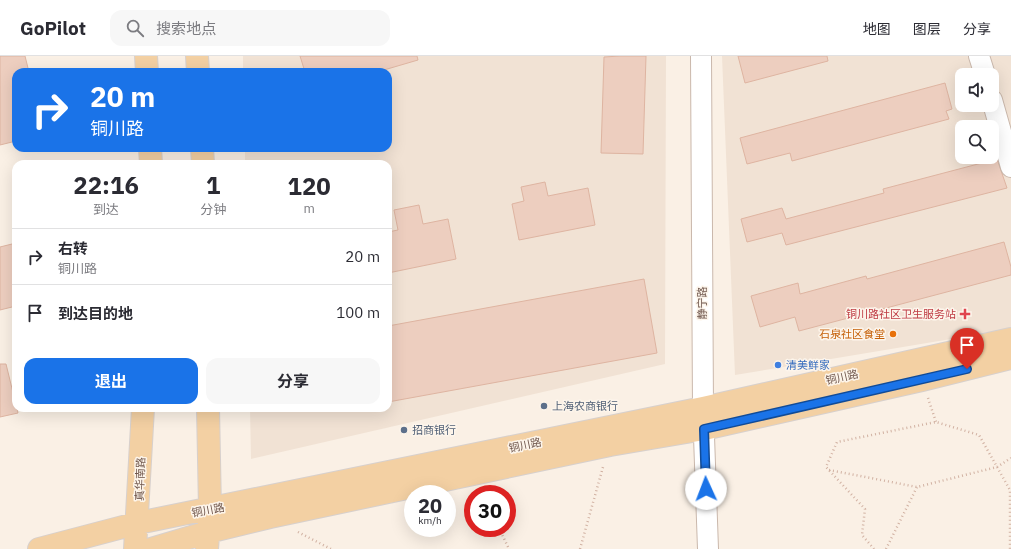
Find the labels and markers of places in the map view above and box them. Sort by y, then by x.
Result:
place label: 铜川路社区卫生服务站 [846,307,956,321]
marker: 铜川路社区卫生服务站 [959,308,971,320]
place label: 石泉社区食堂 [819,327,885,341]
pin [950,328,984,369]
marker: 石泉社区食堂 [888,329,898,339]
place label: 清美鲜家 [786,358,830,372]
marker: 清美鲜家 [773,360,783,370]
place label: 上海农商银行 [552,399,618,413]
marker: 上海农商银行 [539,401,549,411]
place label: 招商银行 [412,423,456,437]
marker: 招商银行 [399,425,409,435]

